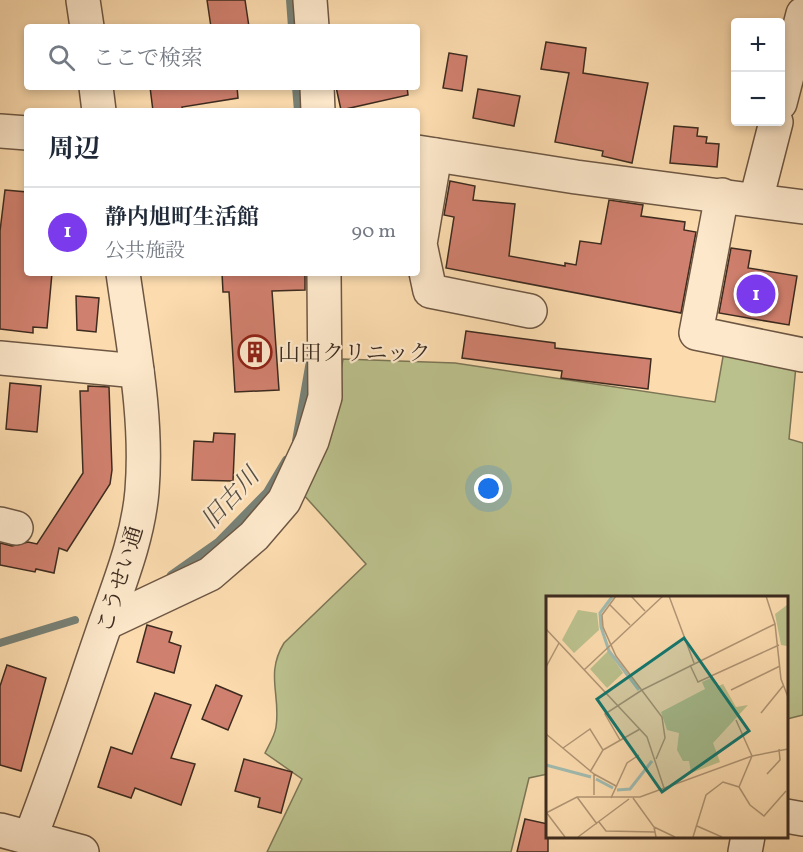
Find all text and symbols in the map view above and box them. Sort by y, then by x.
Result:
map controls [731,18,785,126]
button: + [731,18,785,72]
search box [24,24,420,90]
icon: search [45,41,78,74]
text: ここで検索 [93,44,203,75]
button: − [731,72,785,126]
text: 周辺 [48,132,100,168]
text: 静内旭町生活館 [105,203,259,234]
text: 1 [63,218,72,246]
text: 90 m [352,218,396,246]
text: 公共施設 [105,238,185,266]
pin: 1 [736,272,776,316]
building icon: 山田クリニック [237,334,273,370]
place label: 山田クリニック [278,339,431,370]
water label: 旧古川 [195,459,270,537]
your location [474,474,503,503]
street label: こうせい通 [90,523,152,637]
inset map [546,596,788,837]

